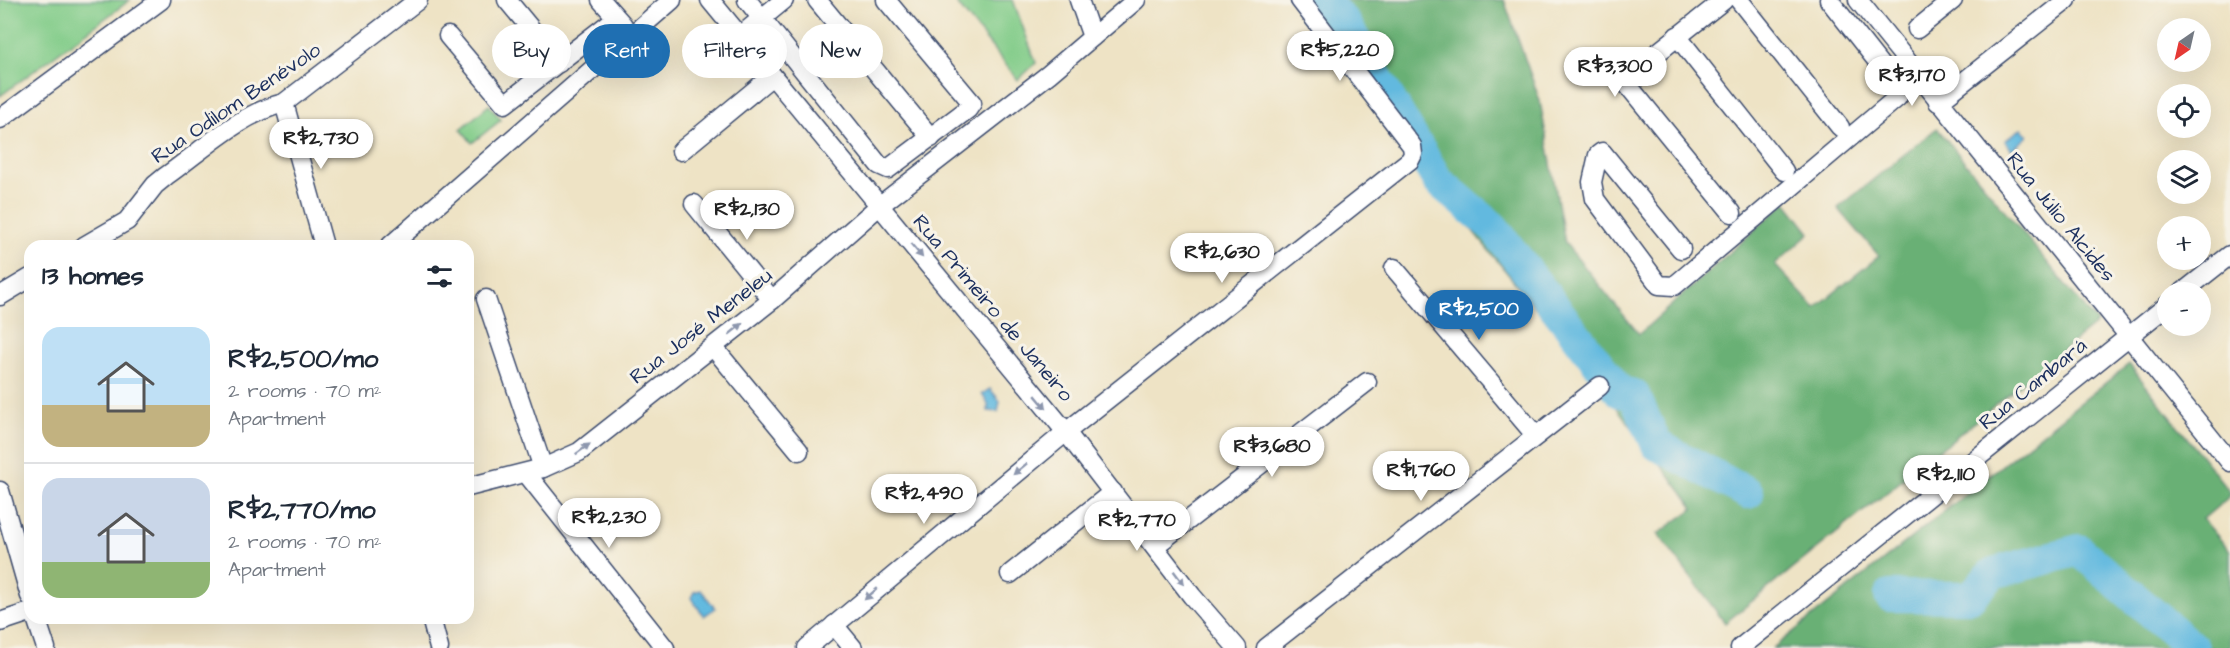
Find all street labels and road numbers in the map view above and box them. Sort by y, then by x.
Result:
street label: Rua Odilom Benévolo [146,35,327,171]
street label: Rua Júlio Alcides [2000,146,2122,288]
street label: Rua Primeiro de Janeiro [906,208,1080,408]
street label: Rua José Meneleu [624,261,779,391]
street label: Rua Cambará [1973,331,2093,437]

